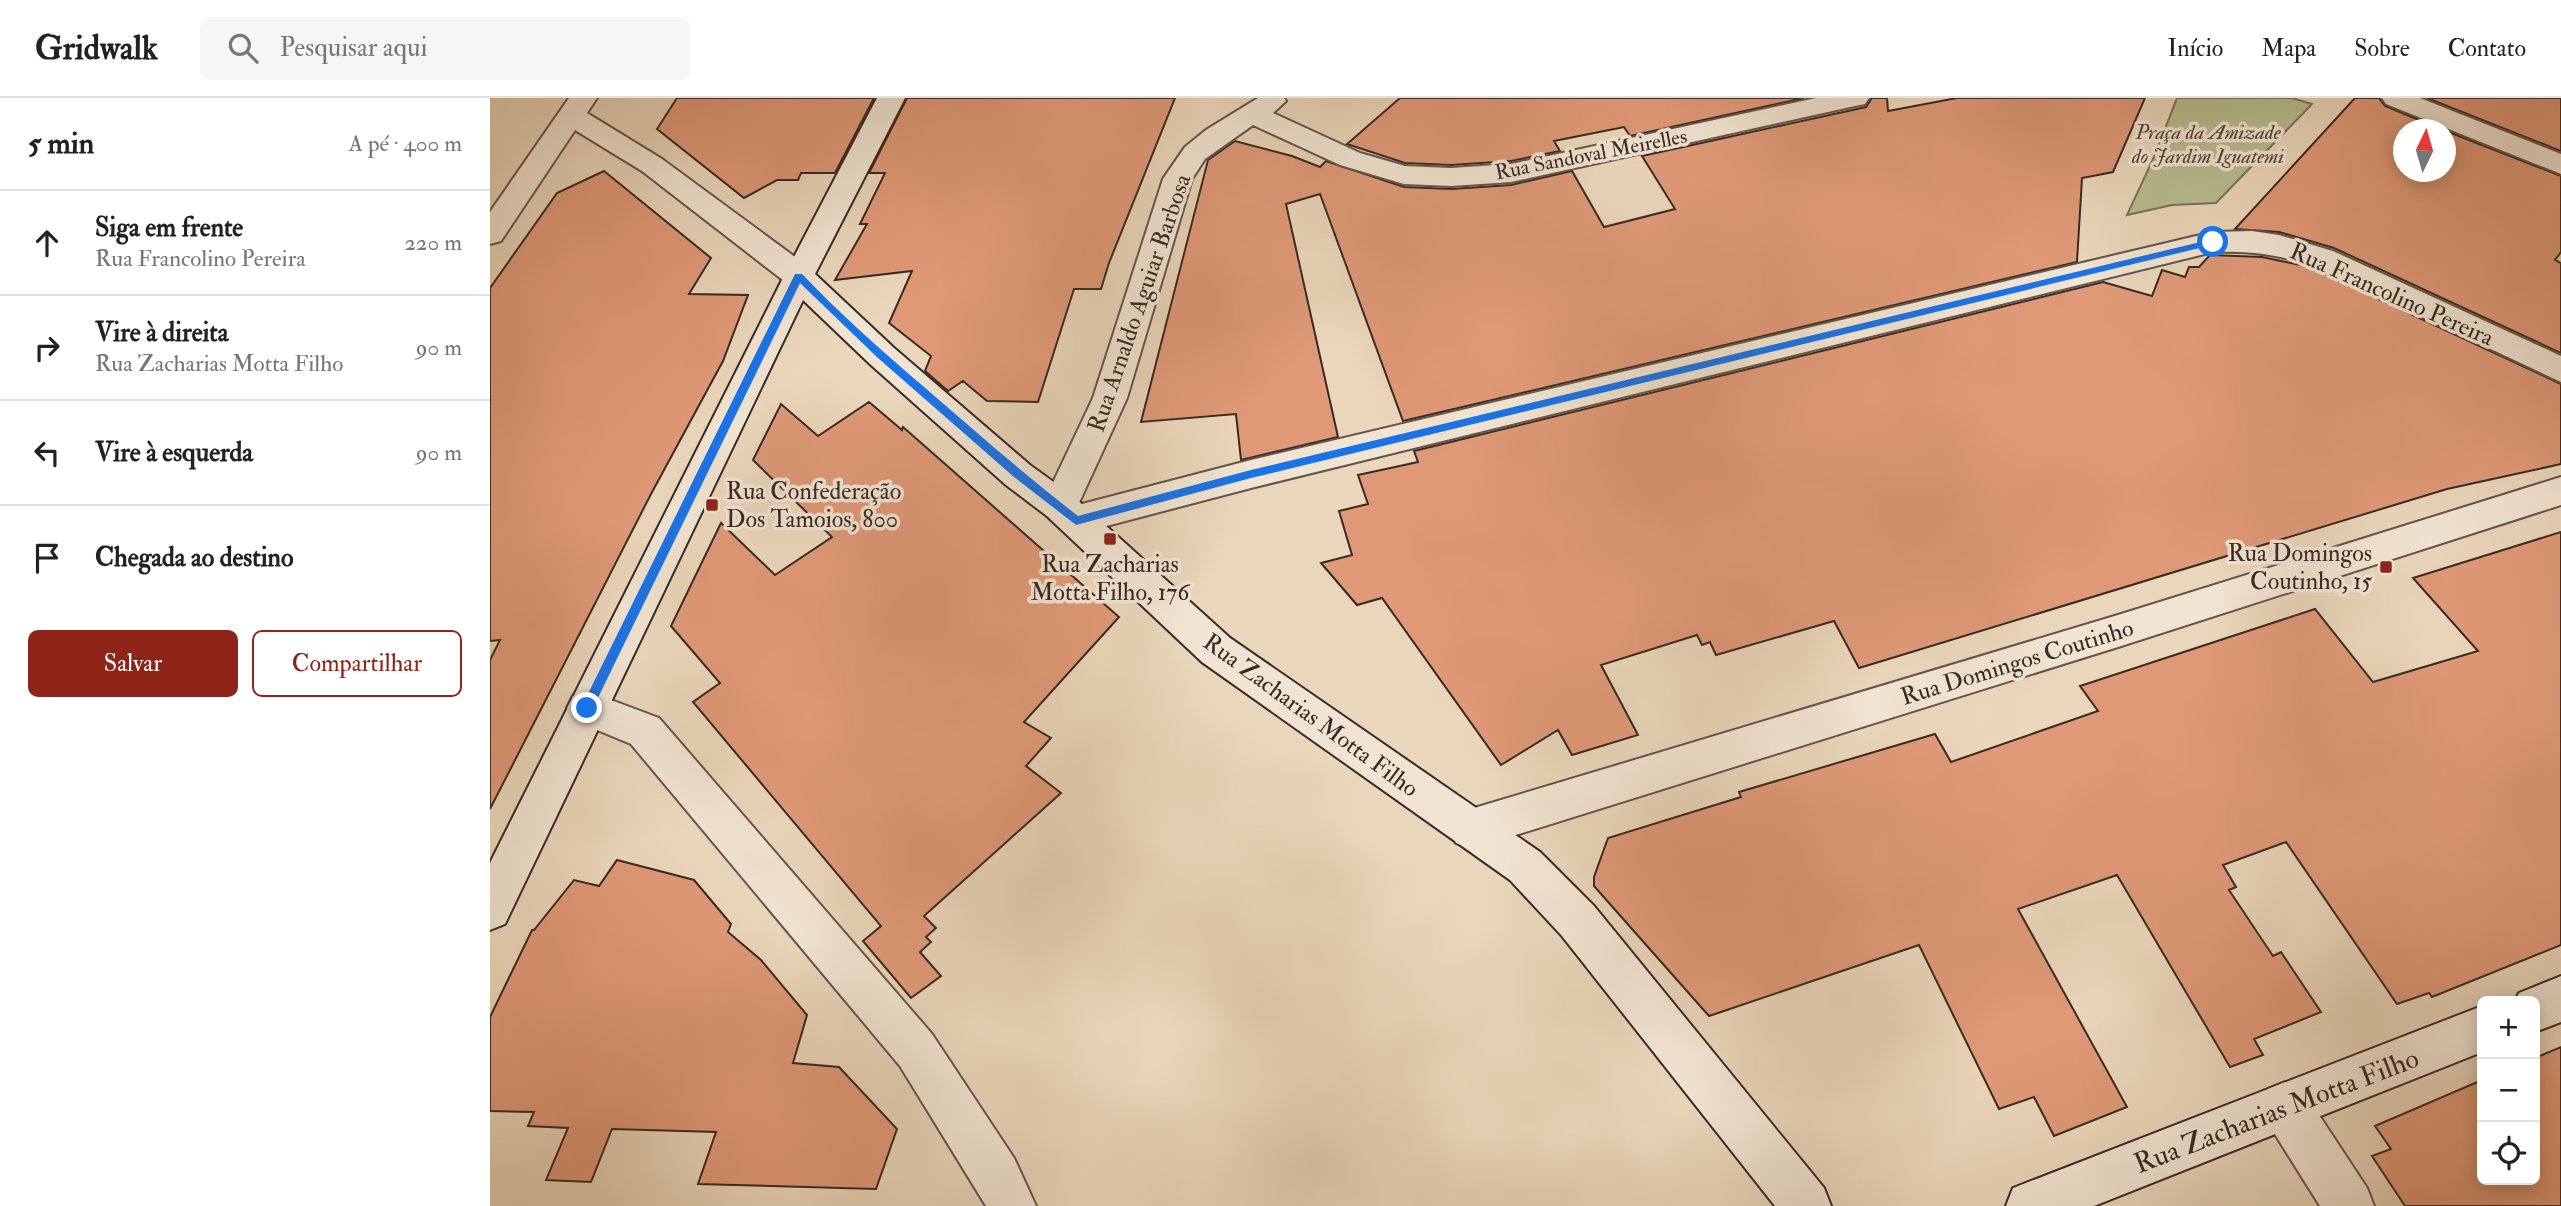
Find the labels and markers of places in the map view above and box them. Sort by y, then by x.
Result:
place label: Rua Confederação Dos Tamoios, 800 [726,476,901,535]
marker: Rua Confederação Dos Tamoios, 800 [704,497,720,513]
marker: Rua Zacharias Motta Filho, 176 [1102,531,1118,547]
place label: Rua Domingos Coutinho, 15 [2228,538,2372,597]
place label: Rua Zacharias Motta Filho, 176 [1031,549,1191,608]
marker: Rua Domingos Coutinho, 15 [2378,559,2394,575]

